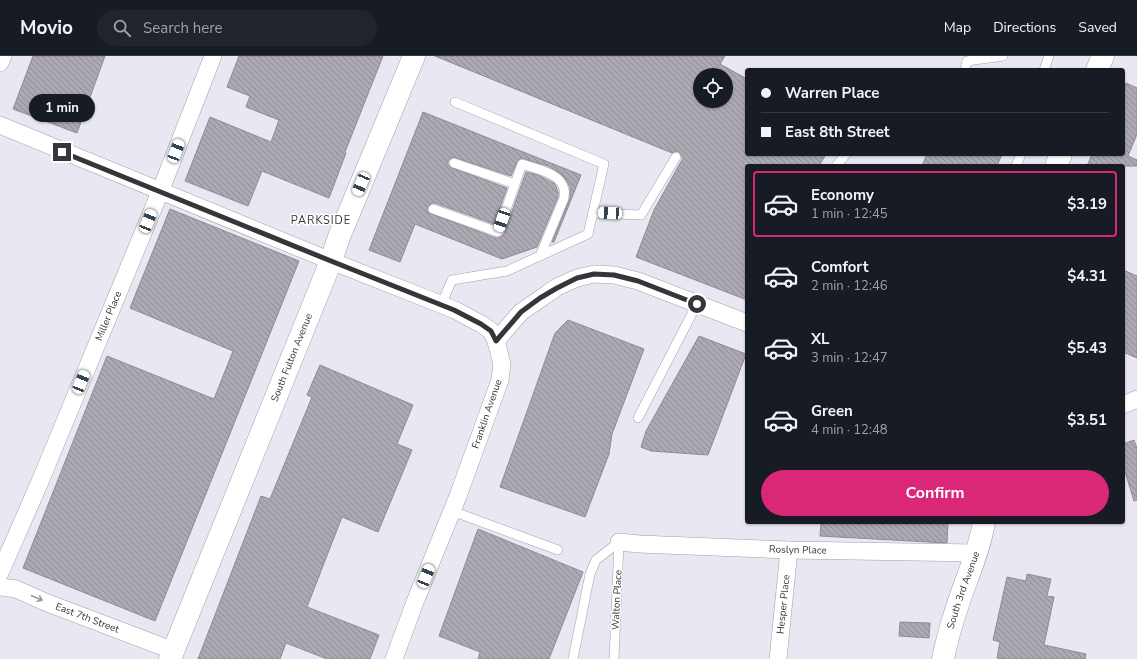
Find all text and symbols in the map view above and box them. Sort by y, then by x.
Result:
search box [97,10,377,46]
text: Movio [20,15,73,41]
icon: search [111,17,133,39]
text: Search here [143,18,223,38]
text: Map [944,18,971,37]
text: Directions [993,18,1056,37]
text: Saved [1078,18,1117,37]
map controls [693,68,733,108]
button: locate [693,68,733,108]
text: Warren Place [785,83,879,103]
callout: 1 min [29,94,95,122]
text: 1 min [45,99,79,117]
text: East 8th Street [785,122,890,142]
car [166,138,186,164]
route end [53,143,71,161]
car [351,171,371,197]
text: Economy [811,185,874,205]
icon: car [763,186,799,222]
text: $3.19 [1067,194,1107,214]
text: 1 min · 12:45 [811,205,887,223]
car [598,206,622,220]
car [492,207,512,233]
car [138,208,158,234]
district label: PARKSIDE [291,213,351,228]
text: Comfort [811,257,868,277]
icon: car [763,258,799,294]
text: $4.31 [1067,266,1107,286]
text: 2 min · 12:46 [811,277,887,295]
street label: Miller Place [92,289,125,343]
route start [688,295,706,313]
street label: South Fulton Avenue [268,311,316,404]
text: XL [811,329,830,349]
icon: car [763,330,799,366]
text: $5.43 [1067,338,1107,358]
text: 3 min · 12:47 [811,349,887,367]
car [71,369,91,395]
street label: Franklin Avenue [469,377,505,451]
text: Green [811,401,853,421]
icon: car [763,402,799,438]
text: $3.51 [1067,410,1107,430]
text: 4 min · 12:48 [811,421,887,439]
button: Confirm [761,470,1109,516]
street label: Roslyn Place [769,542,827,558]
street label: South 3rd Avenue [944,549,983,631]
car [416,563,436,589]
street label: Walton Place [608,570,626,630]
street label: Hesper Place [774,574,793,635]
one-way arrow [31,595,43,602]
street label: East 7th Street [53,600,121,637]

